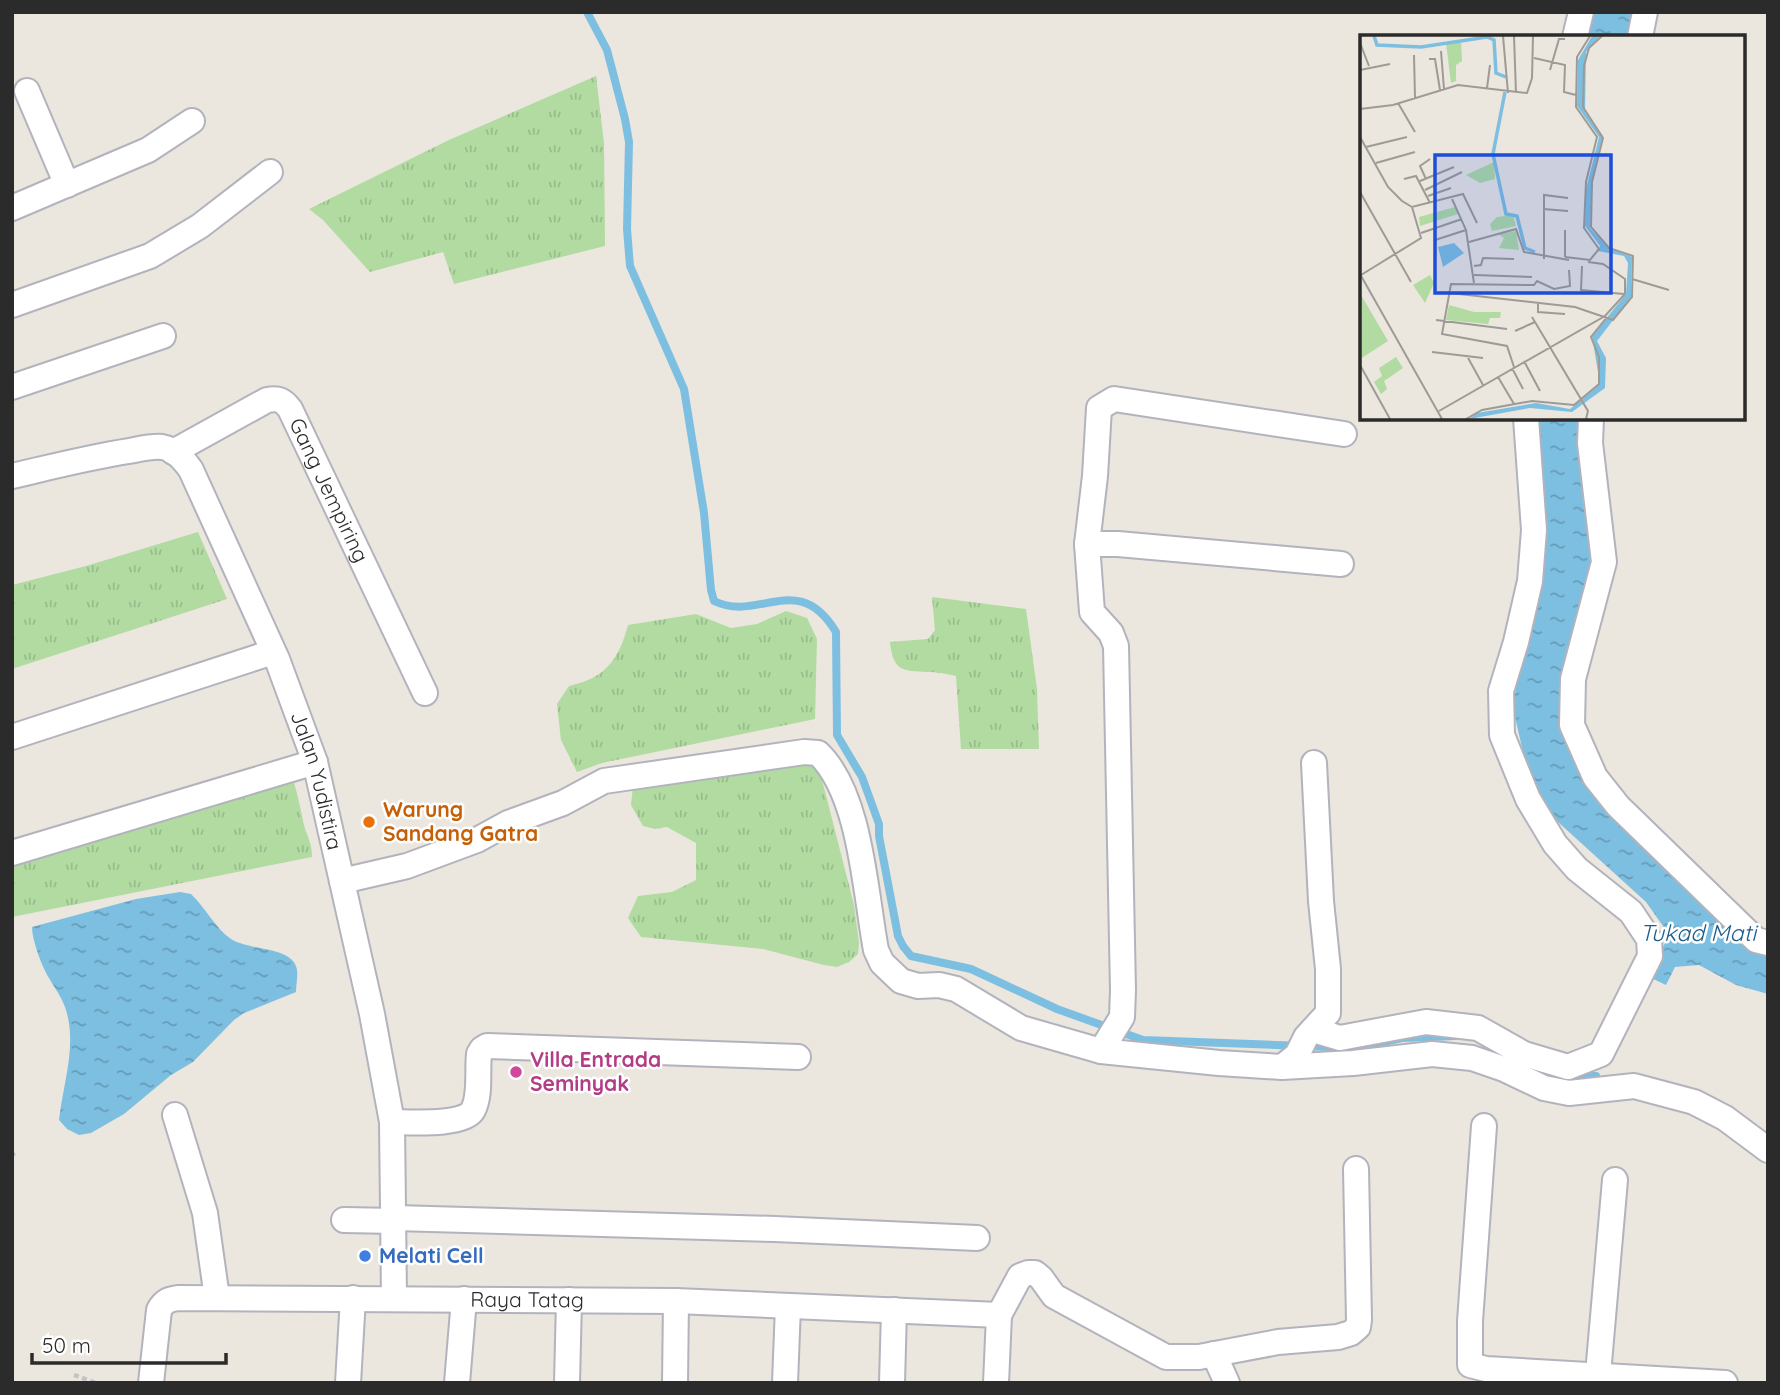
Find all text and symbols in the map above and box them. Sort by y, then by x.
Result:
inset map [1360,35,1745,420]
street label: Gang Jempiring [284,414,375,566]
street label: Jalan Yudistira [285,708,348,852]
place label: Warung Sandang Gatra [383,796,538,846]
marker: Warung Sandang Gatra [361,814,377,830]
water label: Tukad Mati [1640,918,1759,947]
place label: Villa Entrada Seminyak [530,1046,661,1096]
marker: Villa Entrada Seminyak [508,1064,524,1080]
place label: Melati Cell [379,1242,484,1268]
marker: Melati Cell [357,1248,373,1264]
street label: Raya Tatag [470,1286,584,1312]
scale bar [32,1322,226,1366]
text: 50 m [42,1332,91,1358]

